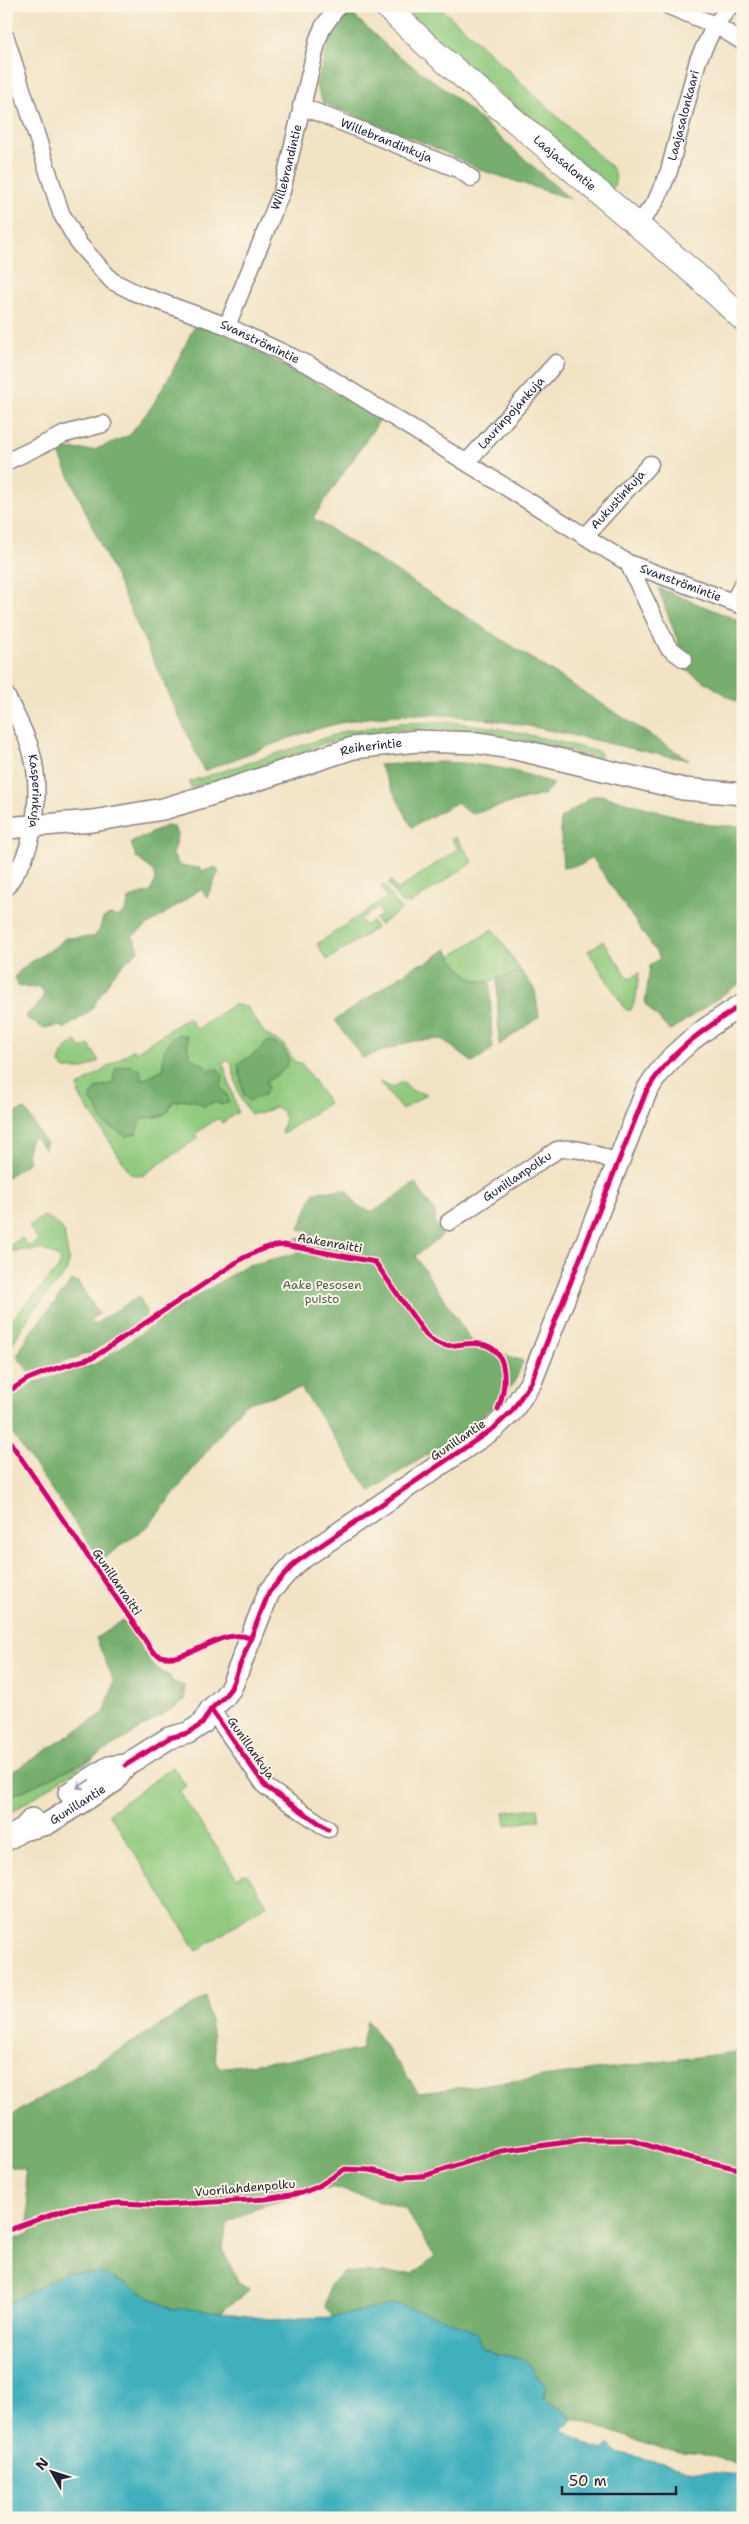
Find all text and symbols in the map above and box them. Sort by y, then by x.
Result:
street label: Laajasalonkaari [664,69,703,163]
street label: Willebrandinkuja [338,115,435,166]
street label: Willebrandintie [267,122,306,212]
street label: Laajasalontie [530,132,600,195]
street label: Svanströmintie [218,316,302,367]
street label: Laurinpojankuja [474,373,548,453]
street label: Aukustinkuja [587,466,649,533]
street label: Svanströmintie [638,560,724,605]
street label: Reiherintie [338,735,403,760]
street label: Kasperinkuja [24,753,45,830]
street label: Gunillanpolku [480,1148,555,1205]
street label: Aakenraitti [296,1229,364,1257]
park label: Aake Pesosen puisto [282,1277,362,1307]
street label: Gunillantie [427,1416,489,1464]
street label: Gunillanraitti [89,1545,145,1619]
street label: Gunillankuja [224,1714,279,1783]
one-way arrow [76,1779,90,1789]
street label: Gunillantie [47,1781,109,1828]
street label: Vuorilahdenpolku [194,2176,296,2200]
north arrow [28,2446,78,2496]
text: N [31,2454,52,2474]
scale bar [562,2464,675,2496]
text: 50 m [569,2471,607,2491]

